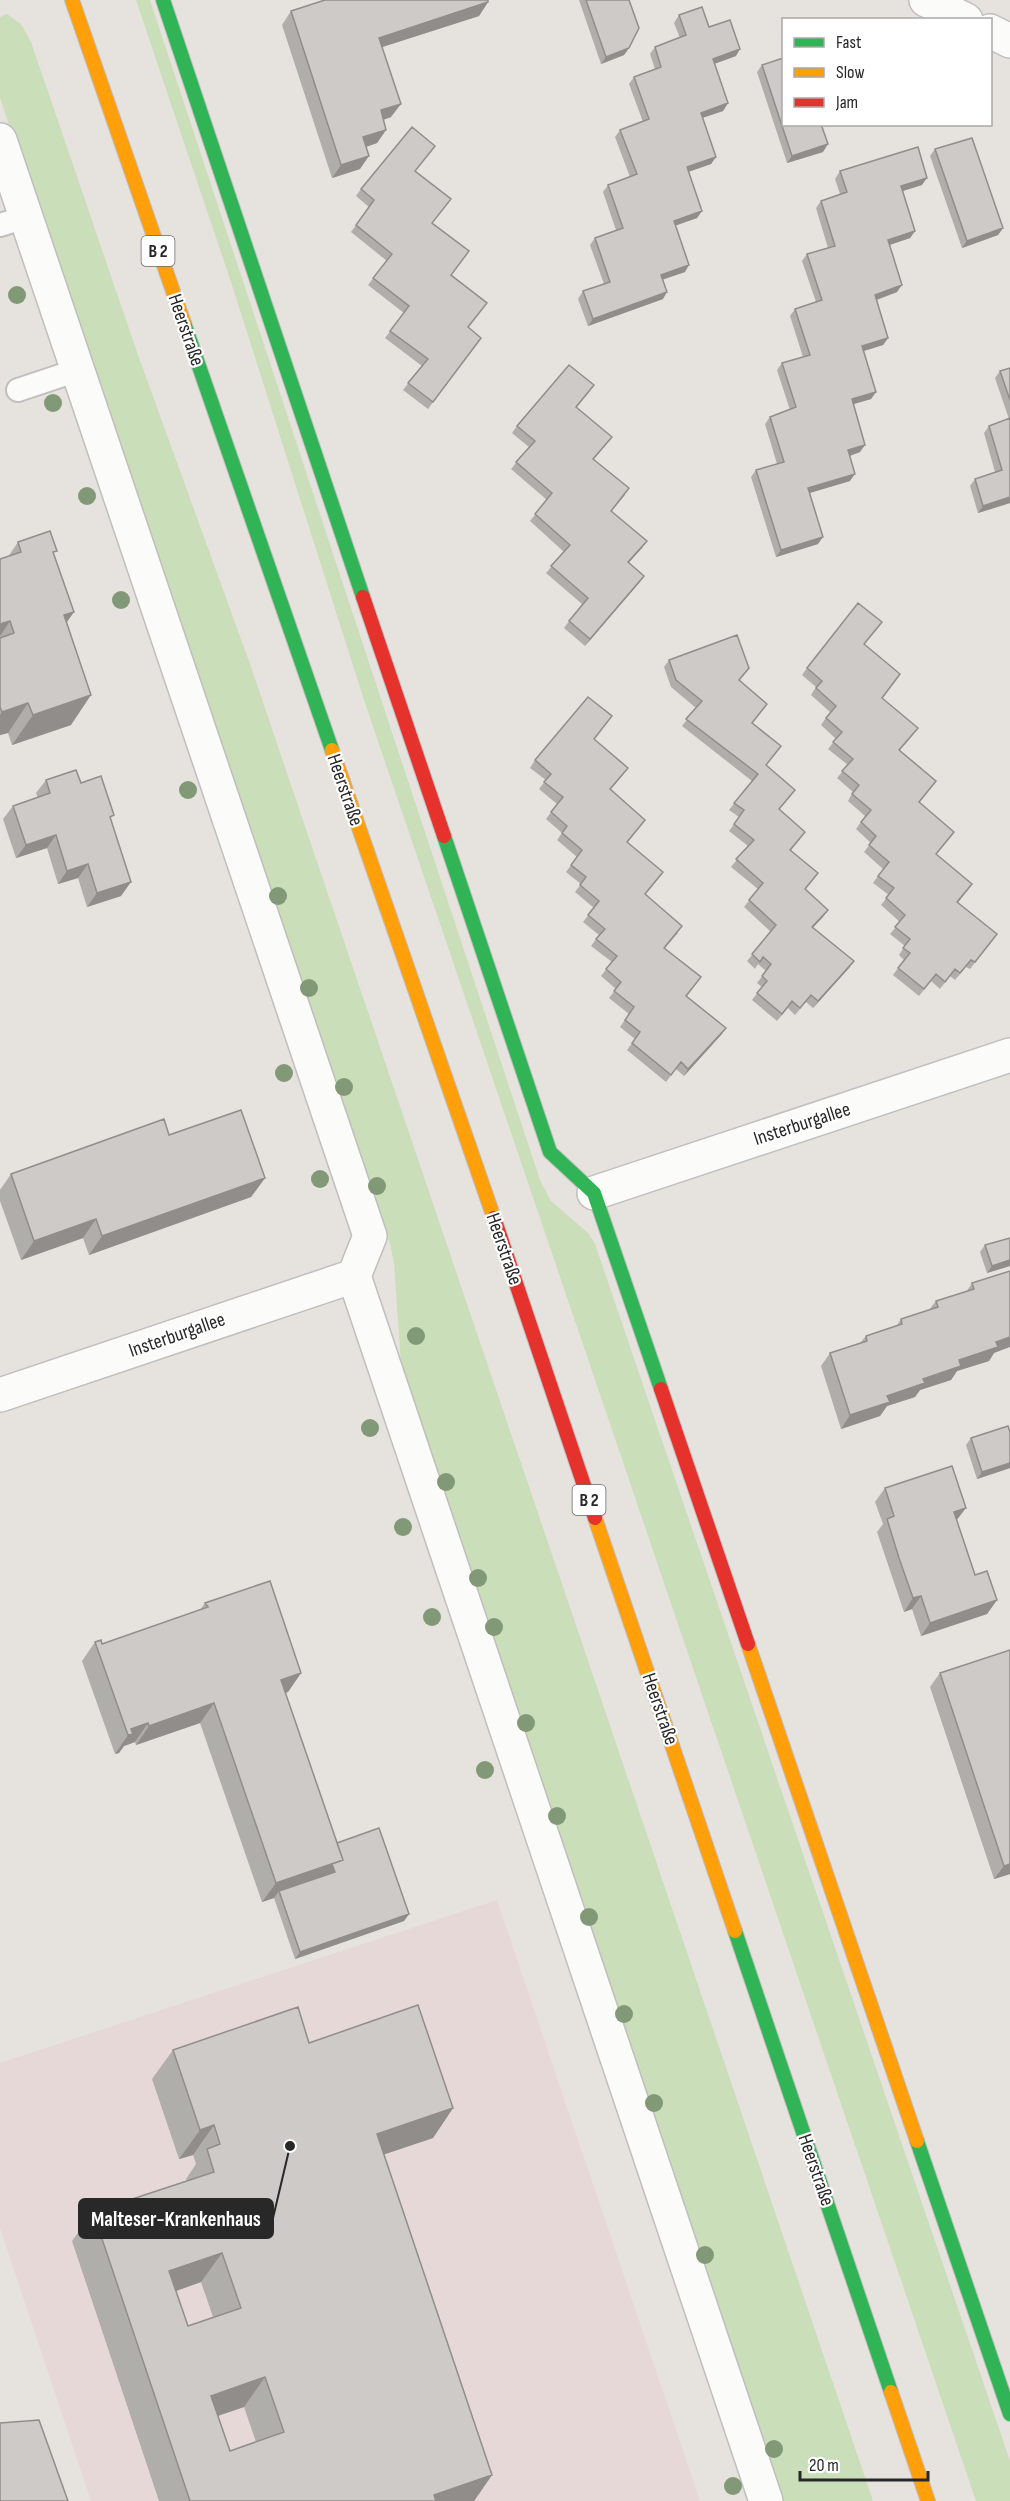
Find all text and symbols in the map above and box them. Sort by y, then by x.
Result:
legend [782,18,992,126]
text: Fast [836,32,862,53]
text: Slow [836,62,865,83]
text: Jam [835,92,858,113]
road number: B 2 [142,236,174,266]
street label: Heerstraße [163,291,209,369]
street label: Heerstraße [322,751,368,829]
street label: Insterburgallee [751,1097,853,1151]
street label: Heerstraße [481,1210,527,1288]
street label: Insterburgallee [126,1307,228,1363]
road number: B 2 [572,1485,606,1515]
street label: Heerstraße [637,1670,683,1748]
street label: Heerstraße [793,2131,839,2209]
callout: Malteser-Krankenhaus [79,2199,273,2238]
text: Malteser-Krankenhaus [91,2207,261,2232]
scale bar [800,2444,928,2482]
text: 20 m [809,2455,839,2476]

